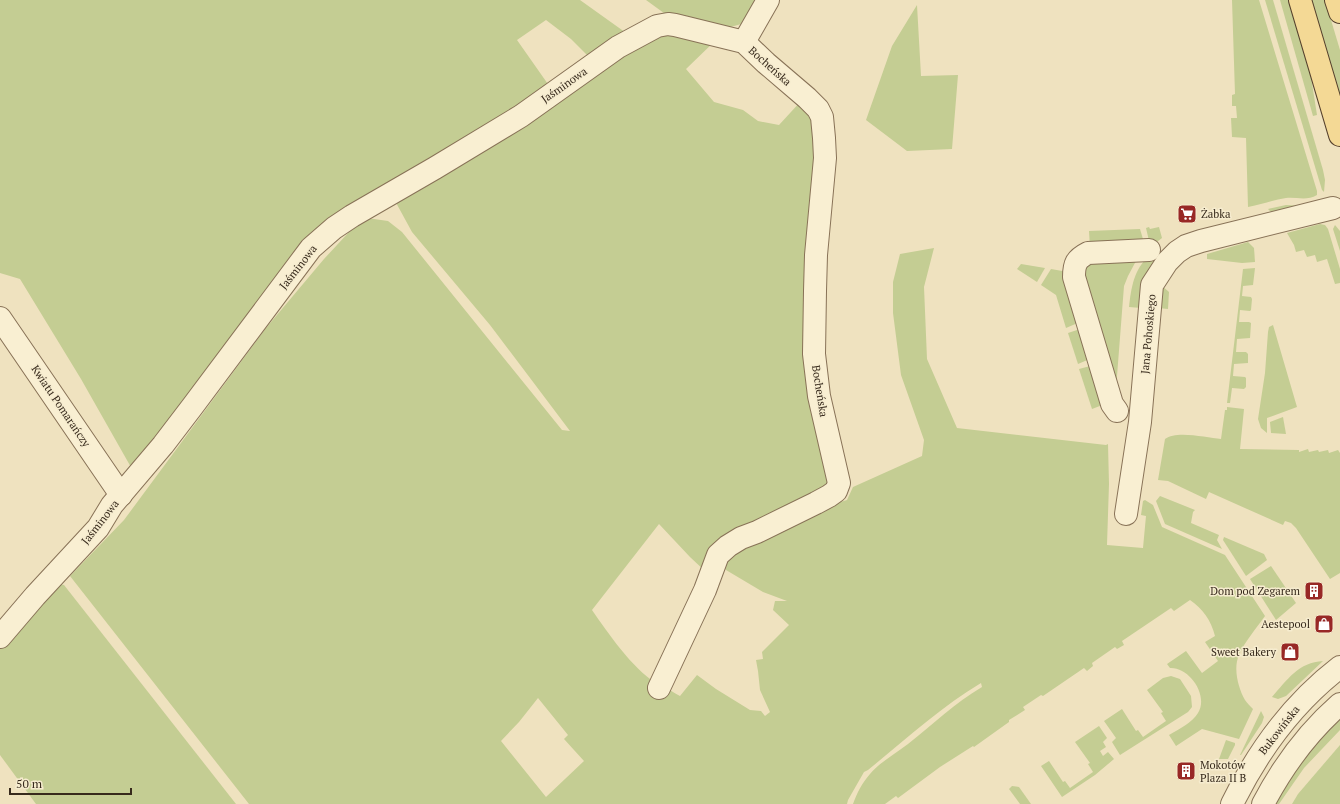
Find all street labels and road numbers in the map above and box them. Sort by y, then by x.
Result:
street label: Bocheńska [746,43,795,89]
street label: Jaśminowa [538,64,590,106]
street label: Jaśminowa [276,241,320,292]
street label: Jana Pohoskiego [1138,294,1158,374]
street label: Kwiatu Pomarańczy [28,362,94,450]
street label: Bocheńska [809,364,831,418]
street label: Jaśminowa [78,496,122,547]
street label: Bukowińska [1255,702,1303,757]

